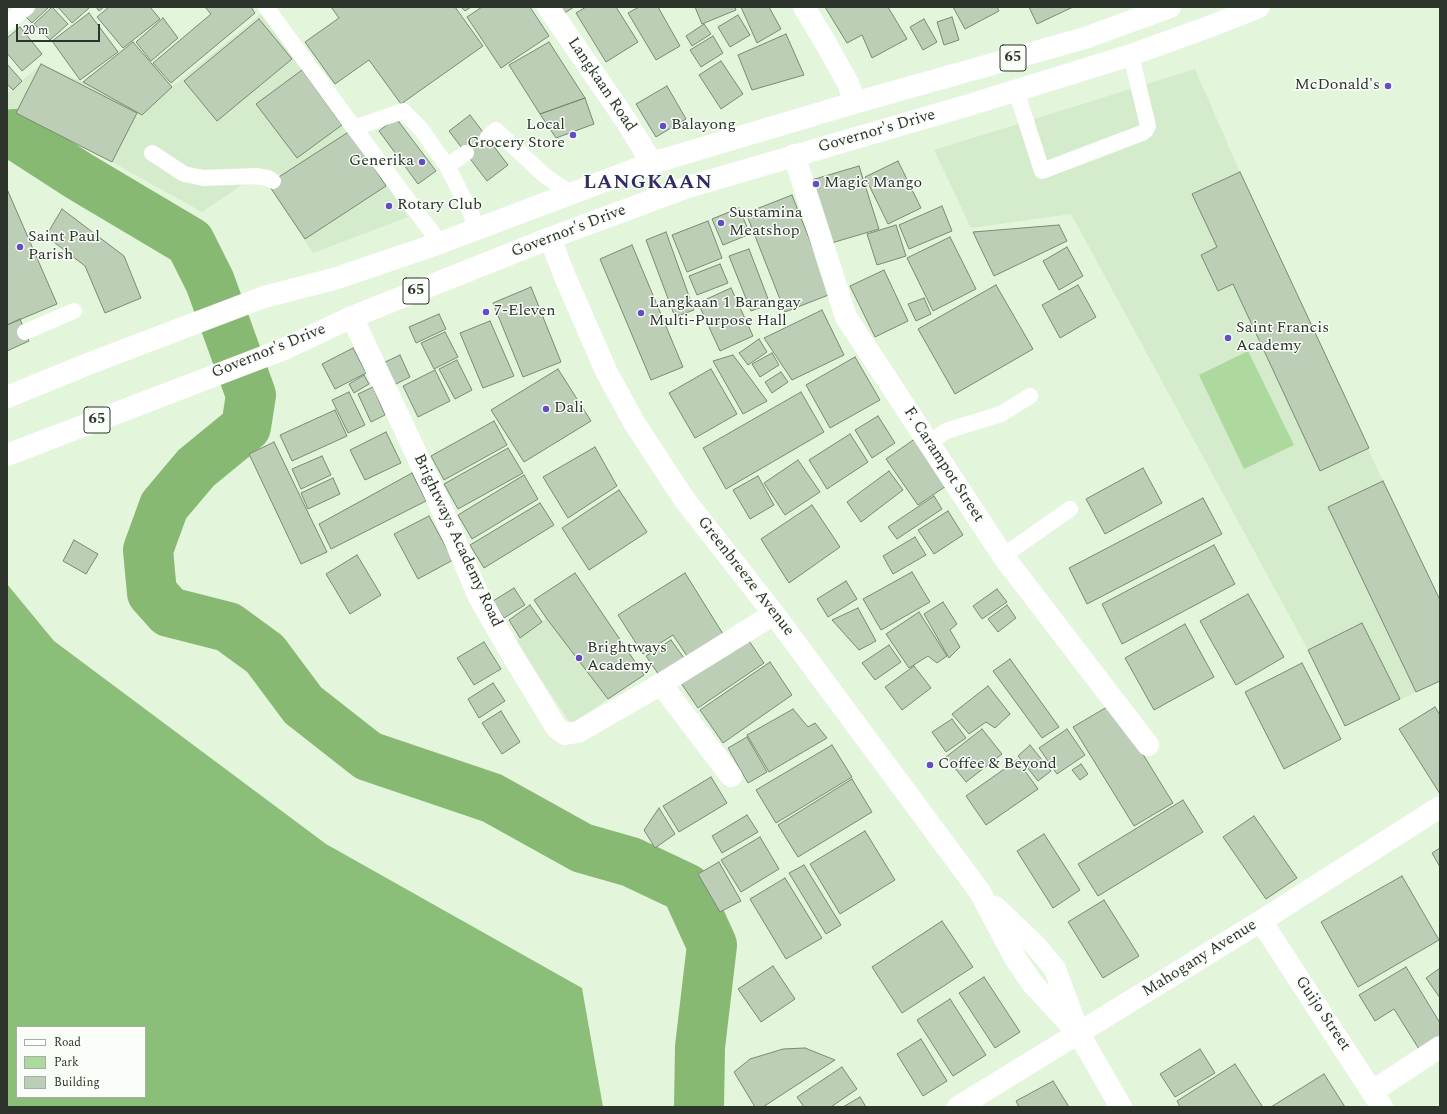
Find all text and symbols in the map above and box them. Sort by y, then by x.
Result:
scale bar [18,16,102,42]
text: 20 m [23,21,48,40]
street label: Langkaan Road [562,34,640,136]
road number: 65 [1000,45,1026,71]
place label: McDonald's [1294,76,1380,96]
marker: McDonald's [1383,81,1393,91]
street label: Governor's Drive [816,106,938,158]
place label: Local Grocery Store [467,116,565,154]
place label: Balayong [671,116,736,136]
marker: Balayong [658,121,668,131]
marker: Local Grocery Store [568,130,578,140]
place label: Generika [349,152,414,172]
marker: Generika [417,157,427,167]
district label: LANGKAAN [583,172,713,196]
place label: Magic Mango [824,174,922,194]
marker: Magic Mango [811,179,821,189]
place label: Rotary Club [397,196,482,216]
marker: Rotary Club [384,201,394,211]
street label: Governor's Drive [509,201,629,263]
place label: Sustamina Meatshop [729,204,802,242]
marker: Sustamina Meatshop [716,218,726,228]
place label: Saint Paul Parish [28,228,100,266]
marker: Saint Paul Parish [15,242,25,252]
road number: 65 [403,278,429,304]
place label: Langkaan 1 Barangay Multi-Purpose Hall [649,294,800,332]
place label: 7-Eleven [494,302,556,322]
marker: 7-Eleven [481,307,491,317]
marker: Langkaan 1 Barangay Multi-Purpose Hall [636,308,646,318]
place label: Saint Francis Academy [1236,319,1329,357]
street label: Governor's Drive [209,320,329,384]
marker: Saint Francis Academy [1223,333,1233,343]
place label: Dali [554,399,584,419]
marker: Dali [541,404,551,414]
street label: F. Carampot Street [899,404,987,526]
road number: 65 [84,407,110,433]
street label: Brightways Academy Road [408,451,506,631]
street label: Greenbreeze Avenue [692,513,798,641]
place label: Brightways Academy [587,639,667,677]
marker: Brightways Academy [574,653,584,663]
place label: Coffee & Beyond [938,755,1057,775]
marker: Coffee & Beyond [925,760,935,770]
street label: Mahogany Avenue [1139,916,1261,1002]
street label: Guijo Street [1290,973,1354,1055]
legend [16,1026,146,1098]
text: Road [54,1033,81,1052]
text: Park [54,1053,79,1072]
text: Building [54,1073,100,1092]

